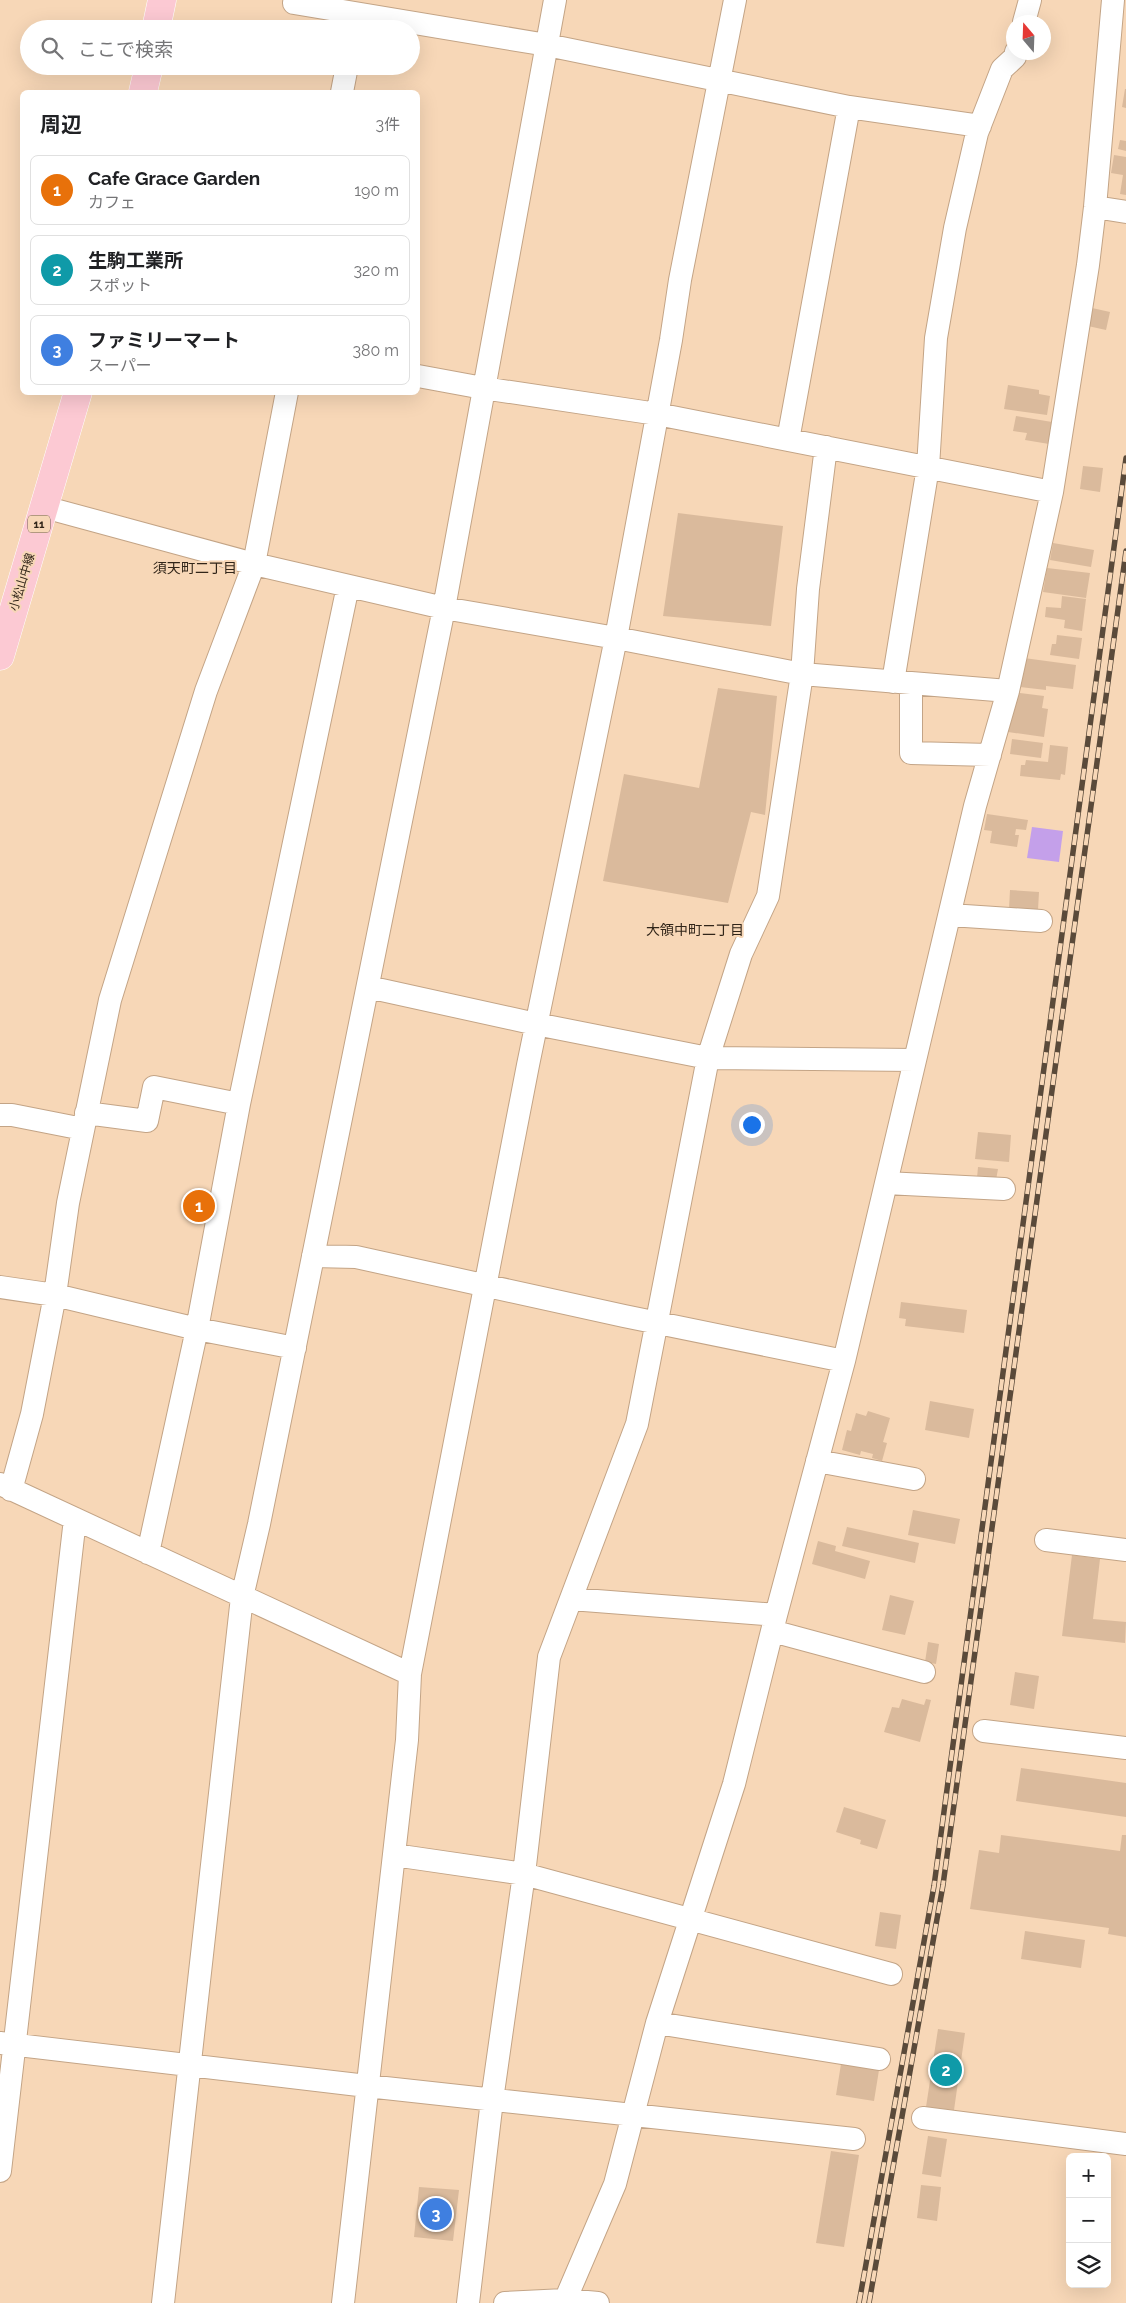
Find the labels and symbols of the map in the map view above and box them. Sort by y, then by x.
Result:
north arrow [1006,15,1051,60]
road number: 11 [28,516,50,532]
street label: 小松山中線 [7,551,37,613]
district label: 須天町二丁目 [153,560,237,576]
district label: 大領中町二丁目 [646,922,744,938]
your location [739,1112,765,1138]
pin: 1 [183,1187,215,1225]
pin: 2 [930,2051,962,2089]
pin: 3 [420,2195,452,2233]

